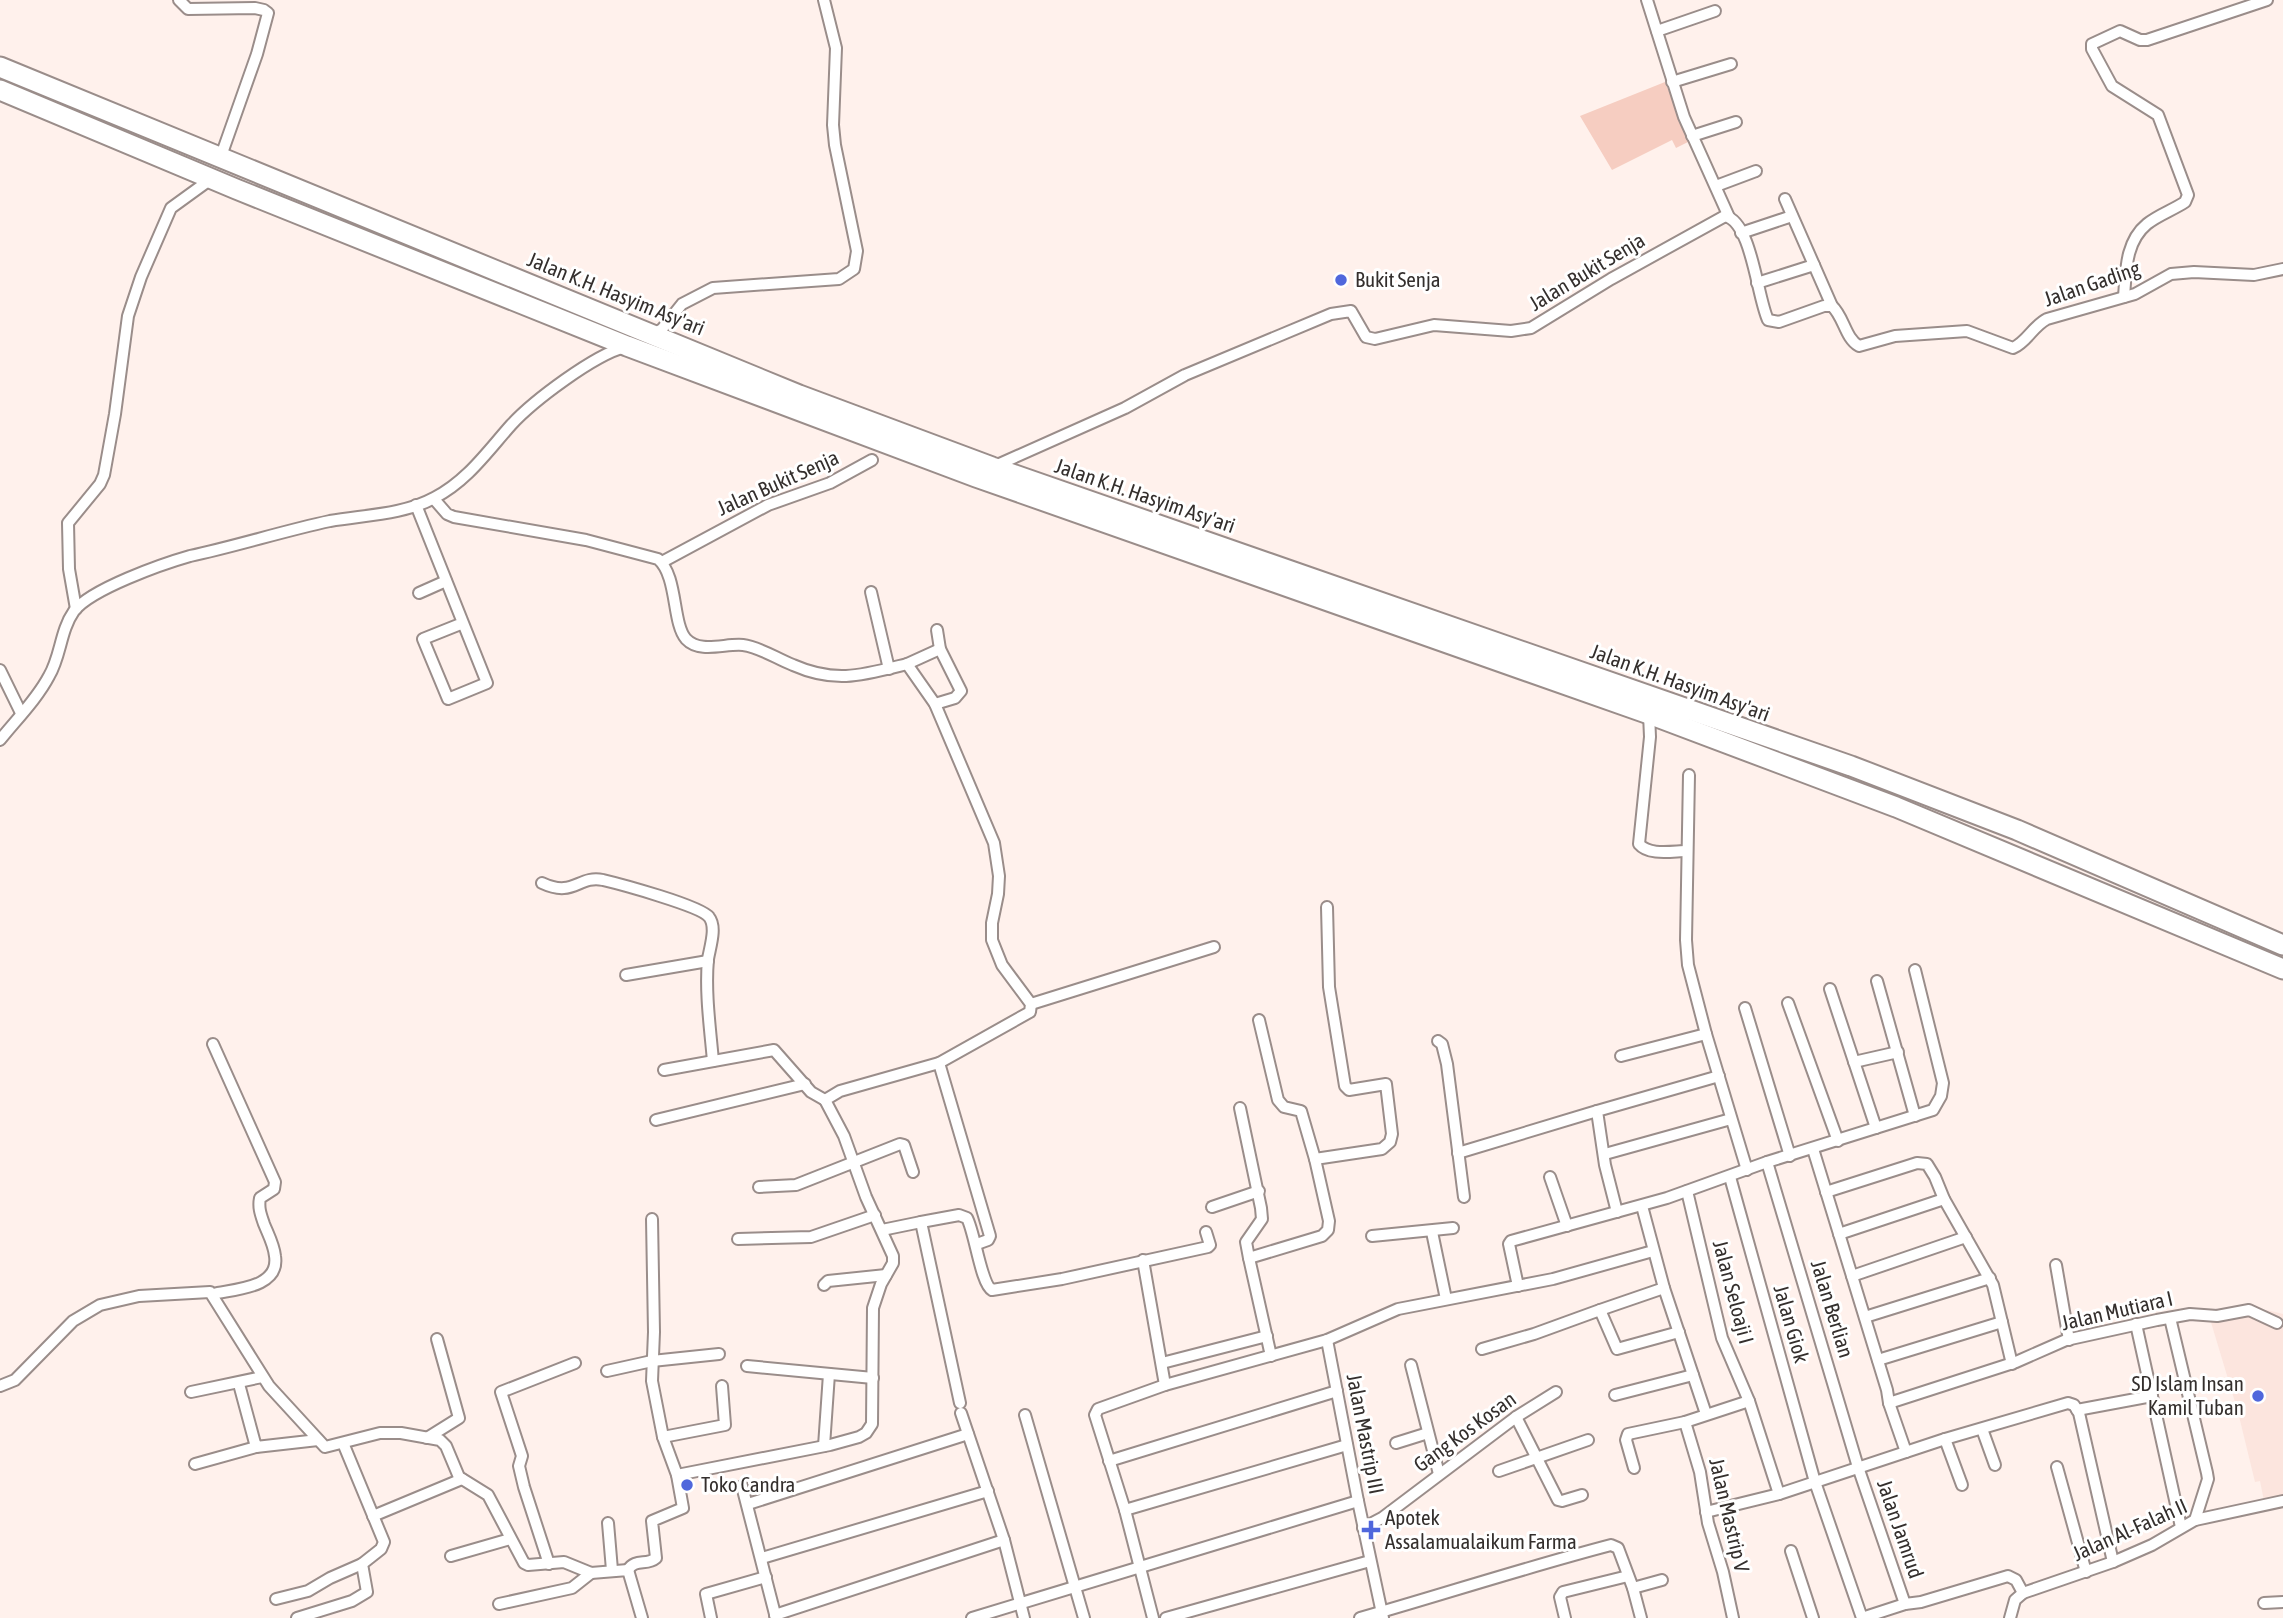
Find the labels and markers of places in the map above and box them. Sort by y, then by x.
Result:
place label: Bukit Senja [1355,267,1441,291]
marker: Bukit Senja [1333,272,1349,288]
place label: SD Islam Insan Kamil Tuban [2132,1371,2244,1419]
marker: SD Islam Insan Kamil Tuban [2250,1388,2266,1404]
place label: Toko Candra [701,1472,795,1496]
marker: Toko Candra [679,1477,695,1493]
place label: Apotek Assalamualaikum Farma [1385,1505,1577,1553]
marker: Apotek Assalamualaikum Farma [1363,1522,1379,1538]

